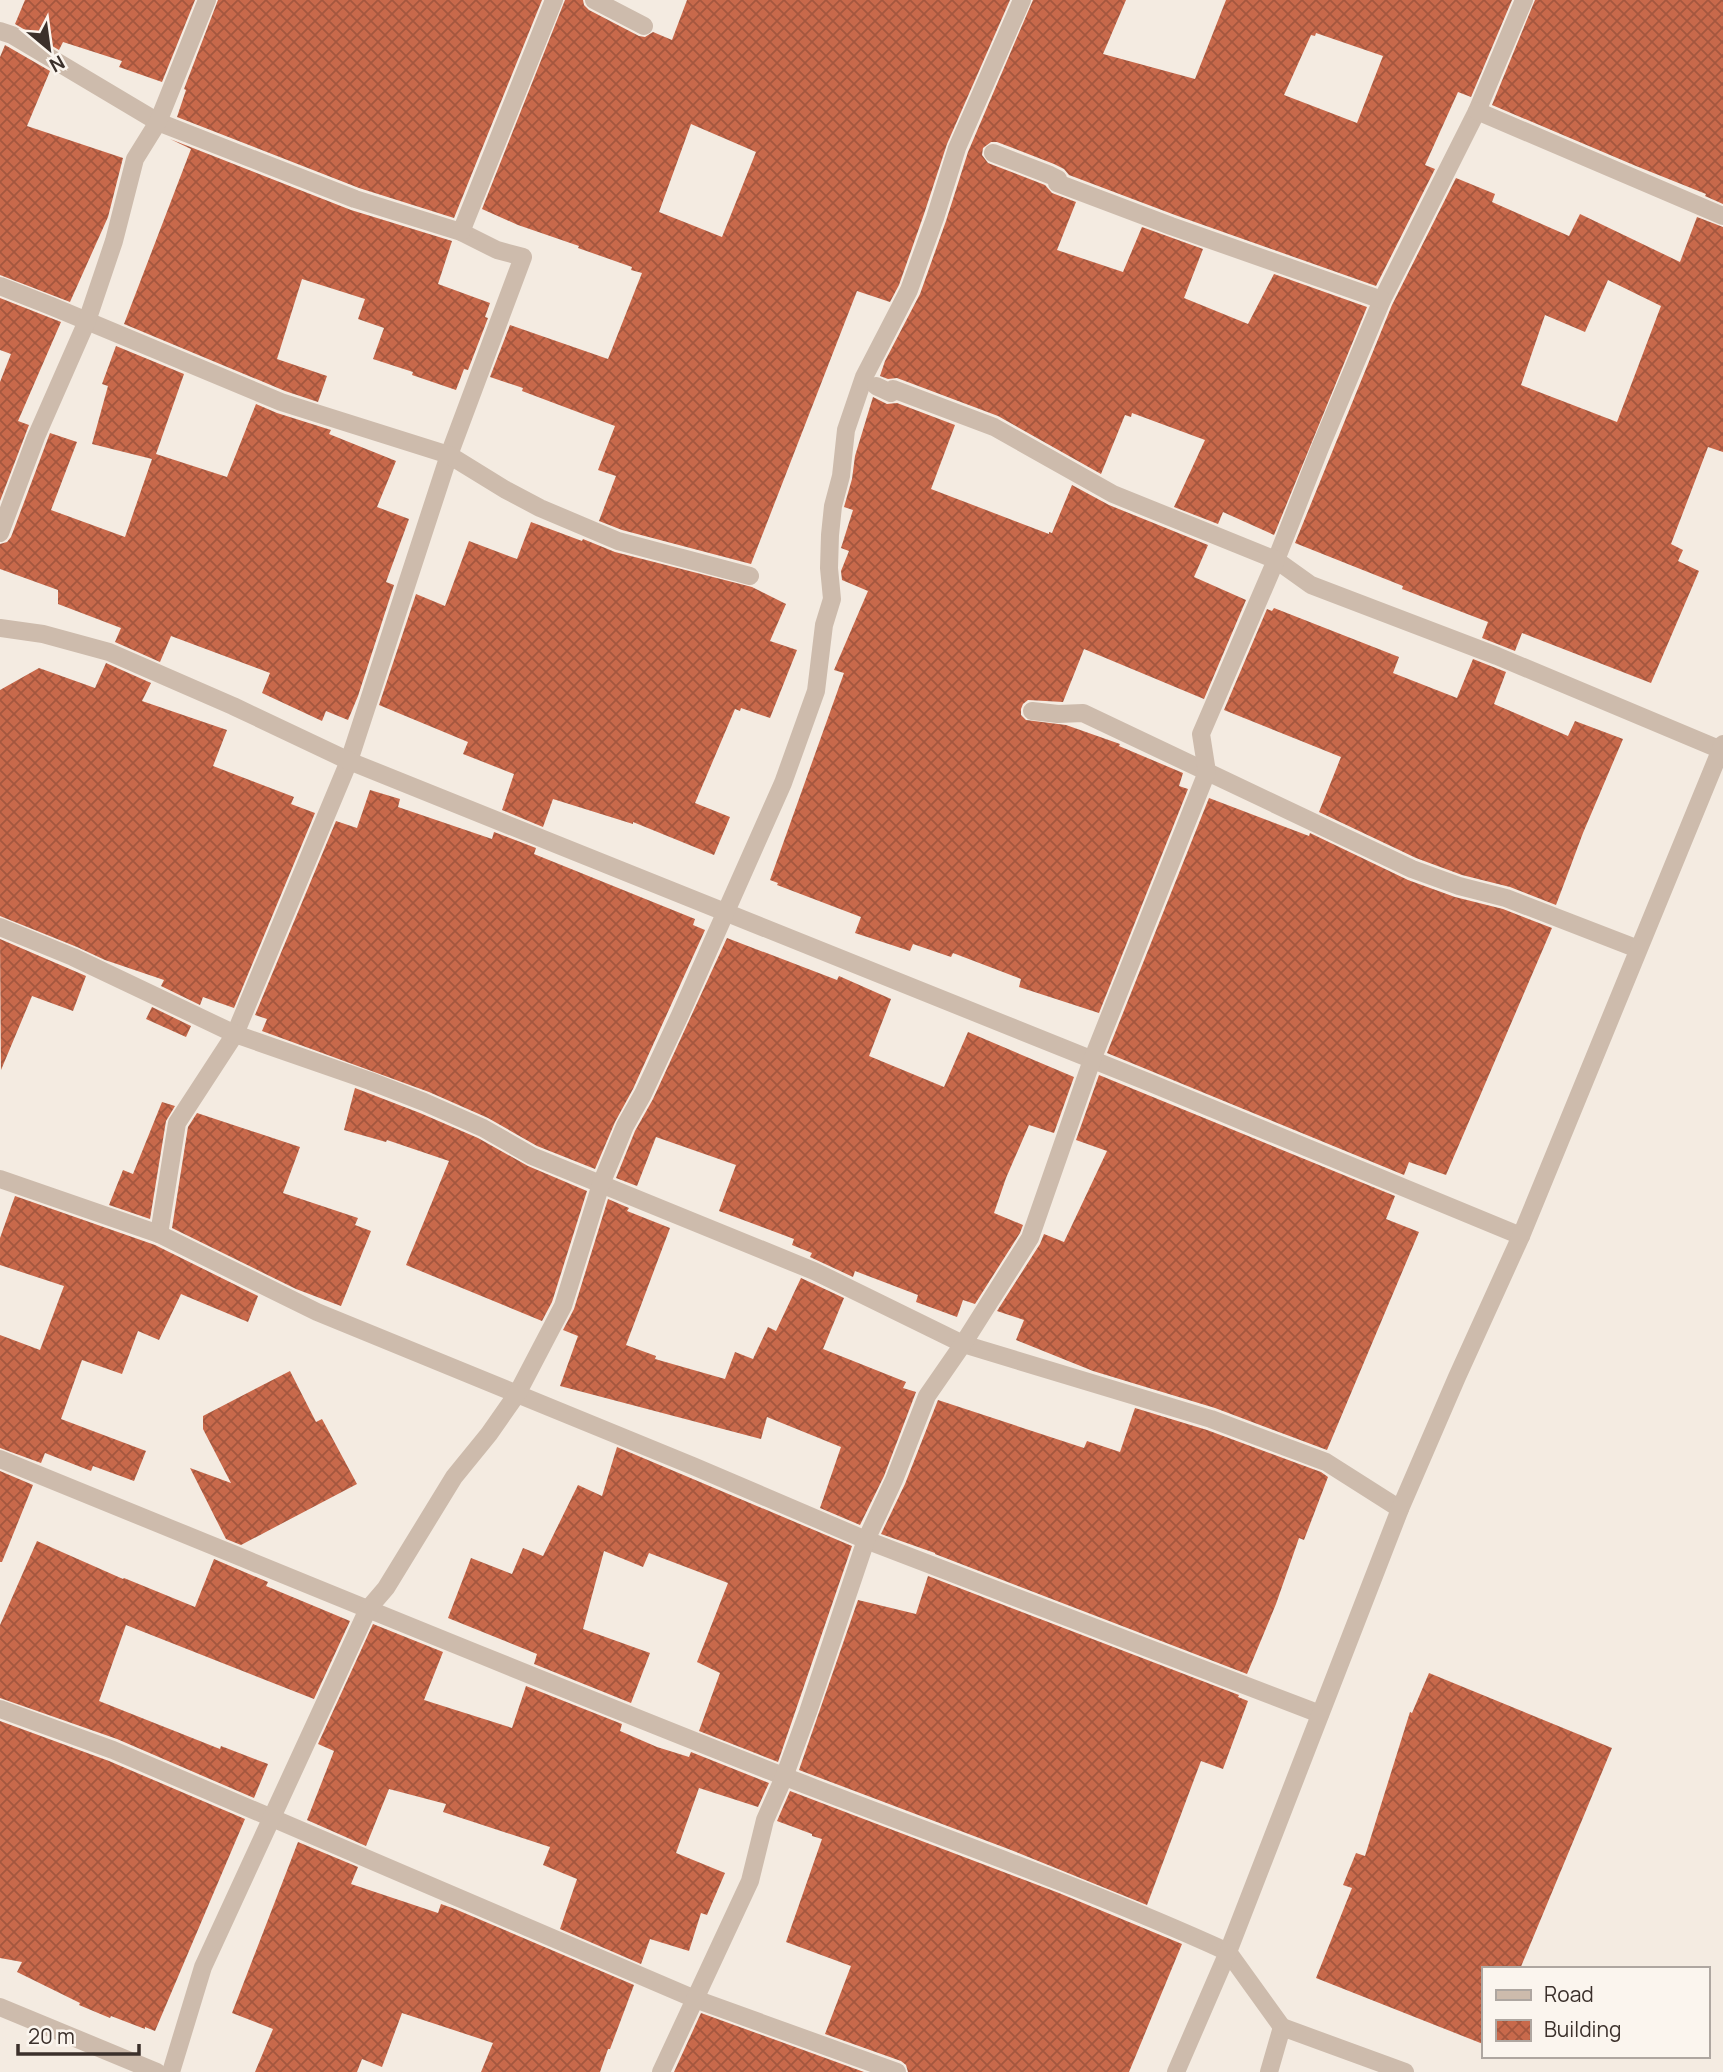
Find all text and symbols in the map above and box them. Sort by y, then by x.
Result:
north arrow [14,14,84,84]
text: N [45,49,70,79]
legend [1482,1967,1709,2058]
text: Road [1544,1980,1594,2008]
scale bar [18,2012,138,2056]
text: Building [1544,2015,1621,2043]
text: 20 m [28,2022,75,2050]

